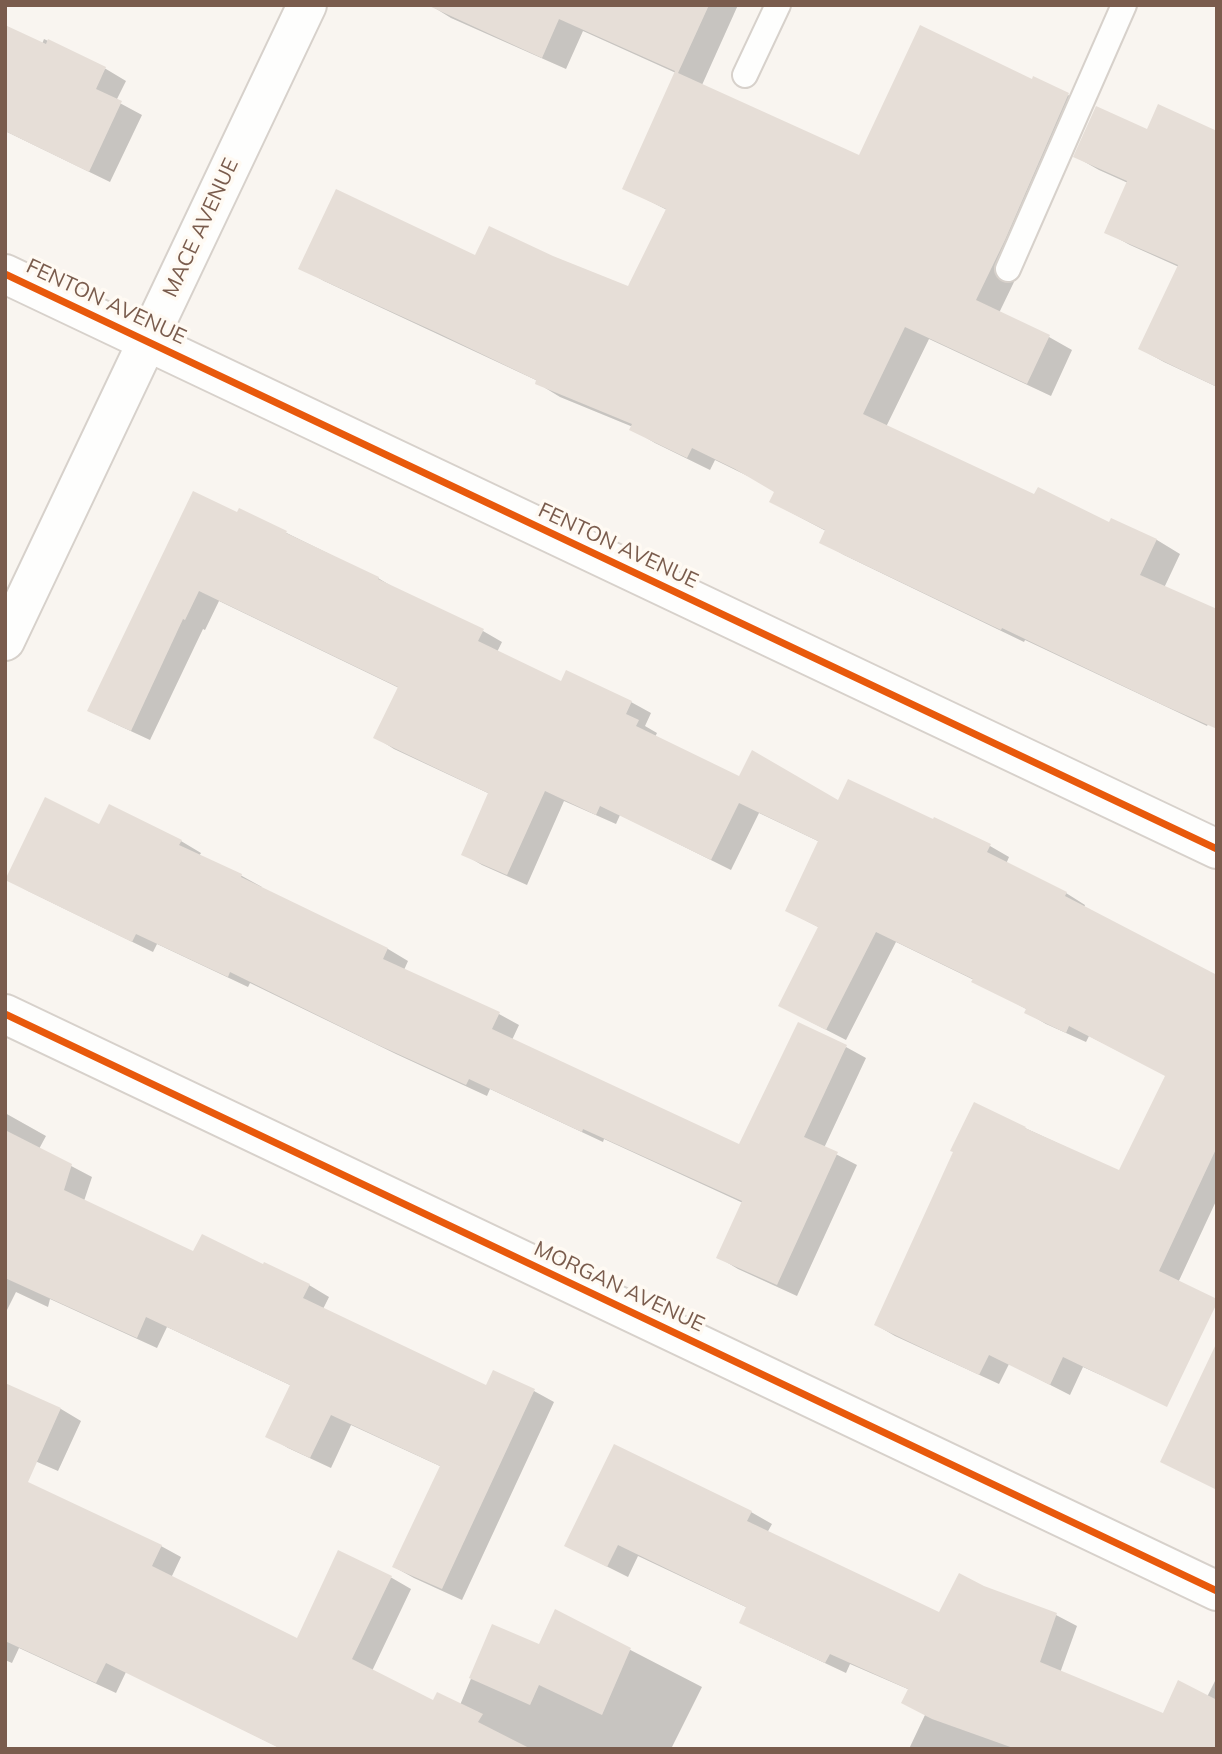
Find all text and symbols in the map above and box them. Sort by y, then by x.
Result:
street label: MACE AVENUE [158,155,244,301]
street label: FENTON AVENUE [22,254,190,350]
street label: FENTON AVENUE [534,498,702,594]
street label: MORGAN AVENUE [530,1236,708,1338]

